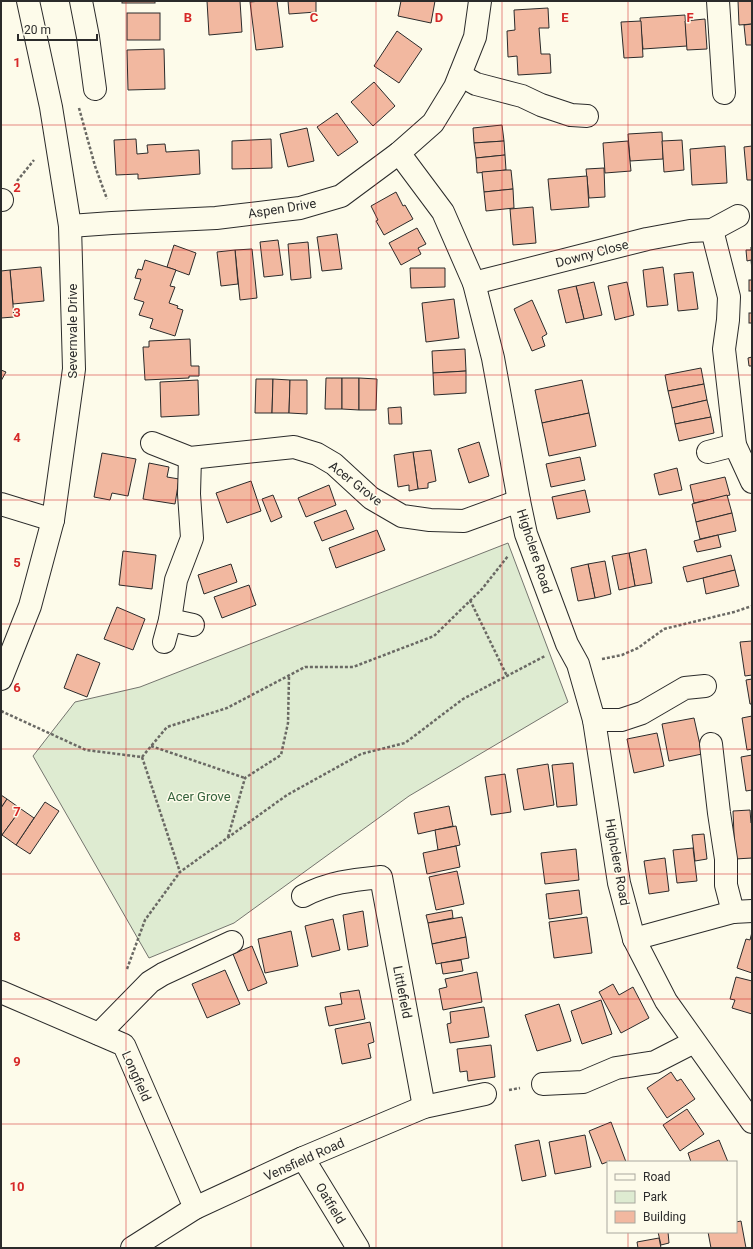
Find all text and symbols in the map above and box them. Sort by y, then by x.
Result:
text: B [184,10,192,25]
text: C [310,10,319,25]
text: D [435,10,443,25]
text: E [561,10,569,25]
text: F [686,10,694,25]
scale bar [18,16,97,42]
text: 20 m [24,23,51,37]
text: 1 [13,55,21,70]
text: 2 [13,180,21,195]
street label: Aspen Drive [247,196,317,221]
street label: Downy Close [554,237,630,270]
street label: Severnvale Drive [65,283,80,378]
text: 3 [13,305,21,320]
text: 4 [13,430,21,445]
street label: Acer Grove [326,458,385,509]
street label: Highclere Road [514,507,555,595]
text: 5 [13,555,21,570]
text: 6 [13,680,21,695]
park label: Acer Grove [167,789,231,804]
text: 7 [13,804,21,819]
street label: Highclere Road [602,817,633,907]
text: 8 [13,929,21,944]
street label: Littlefield [390,964,415,1020]
street label: Longfield [119,1049,154,1104]
text: 9 [13,1054,21,1069]
street label: Vensfield Road [262,1135,347,1184]
legend [607,1161,737,1233]
text: Road [643,1170,671,1184]
text: 10 [10,1179,24,1194]
street label: Oatfield [313,1180,349,1226]
text: Park [643,1190,668,1204]
text: Building [643,1210,686,1224]

